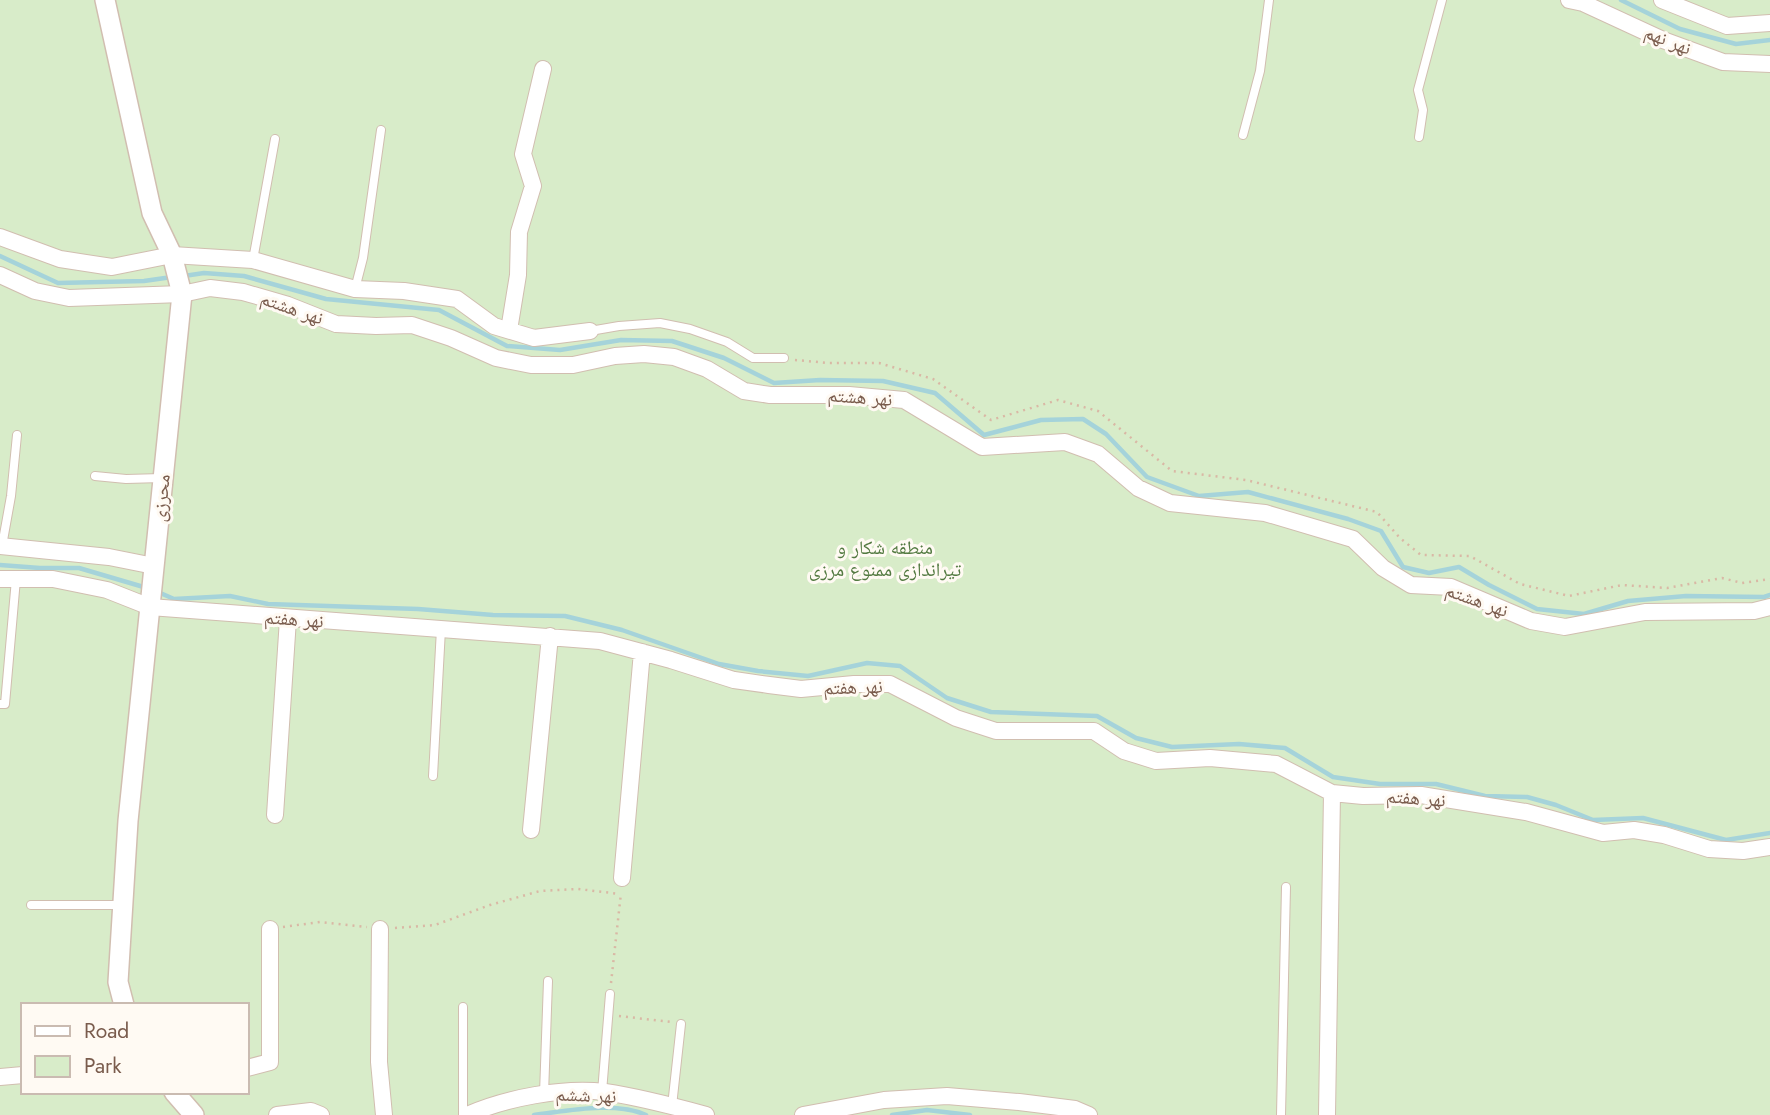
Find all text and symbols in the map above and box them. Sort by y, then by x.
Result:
street label: نهر نهم [1641,18,1695,62]
street label: نهر هشتم [257,285,327,331]
street label: نهر هشتم [827,381,893,413]
street label: محرزی [145,473,177,523]
park label: منطقه شکار و تیراندازی ممنوع مرزی [809,534,962,583]
street label: نهر هشتم [1442,576,1512,624]
street label: نهر هفتم [263,603,325,635]
street label: نهر هفتم [823,672,883,702]
street label: نهر هفتم [1385,782,1447,814]
legend [21,1003,248,1094]
text: Road [84,1016,129,1046]
text: Park [84,1051,122,1081]
street label: نهر ششم [555,1080,617,1110]

